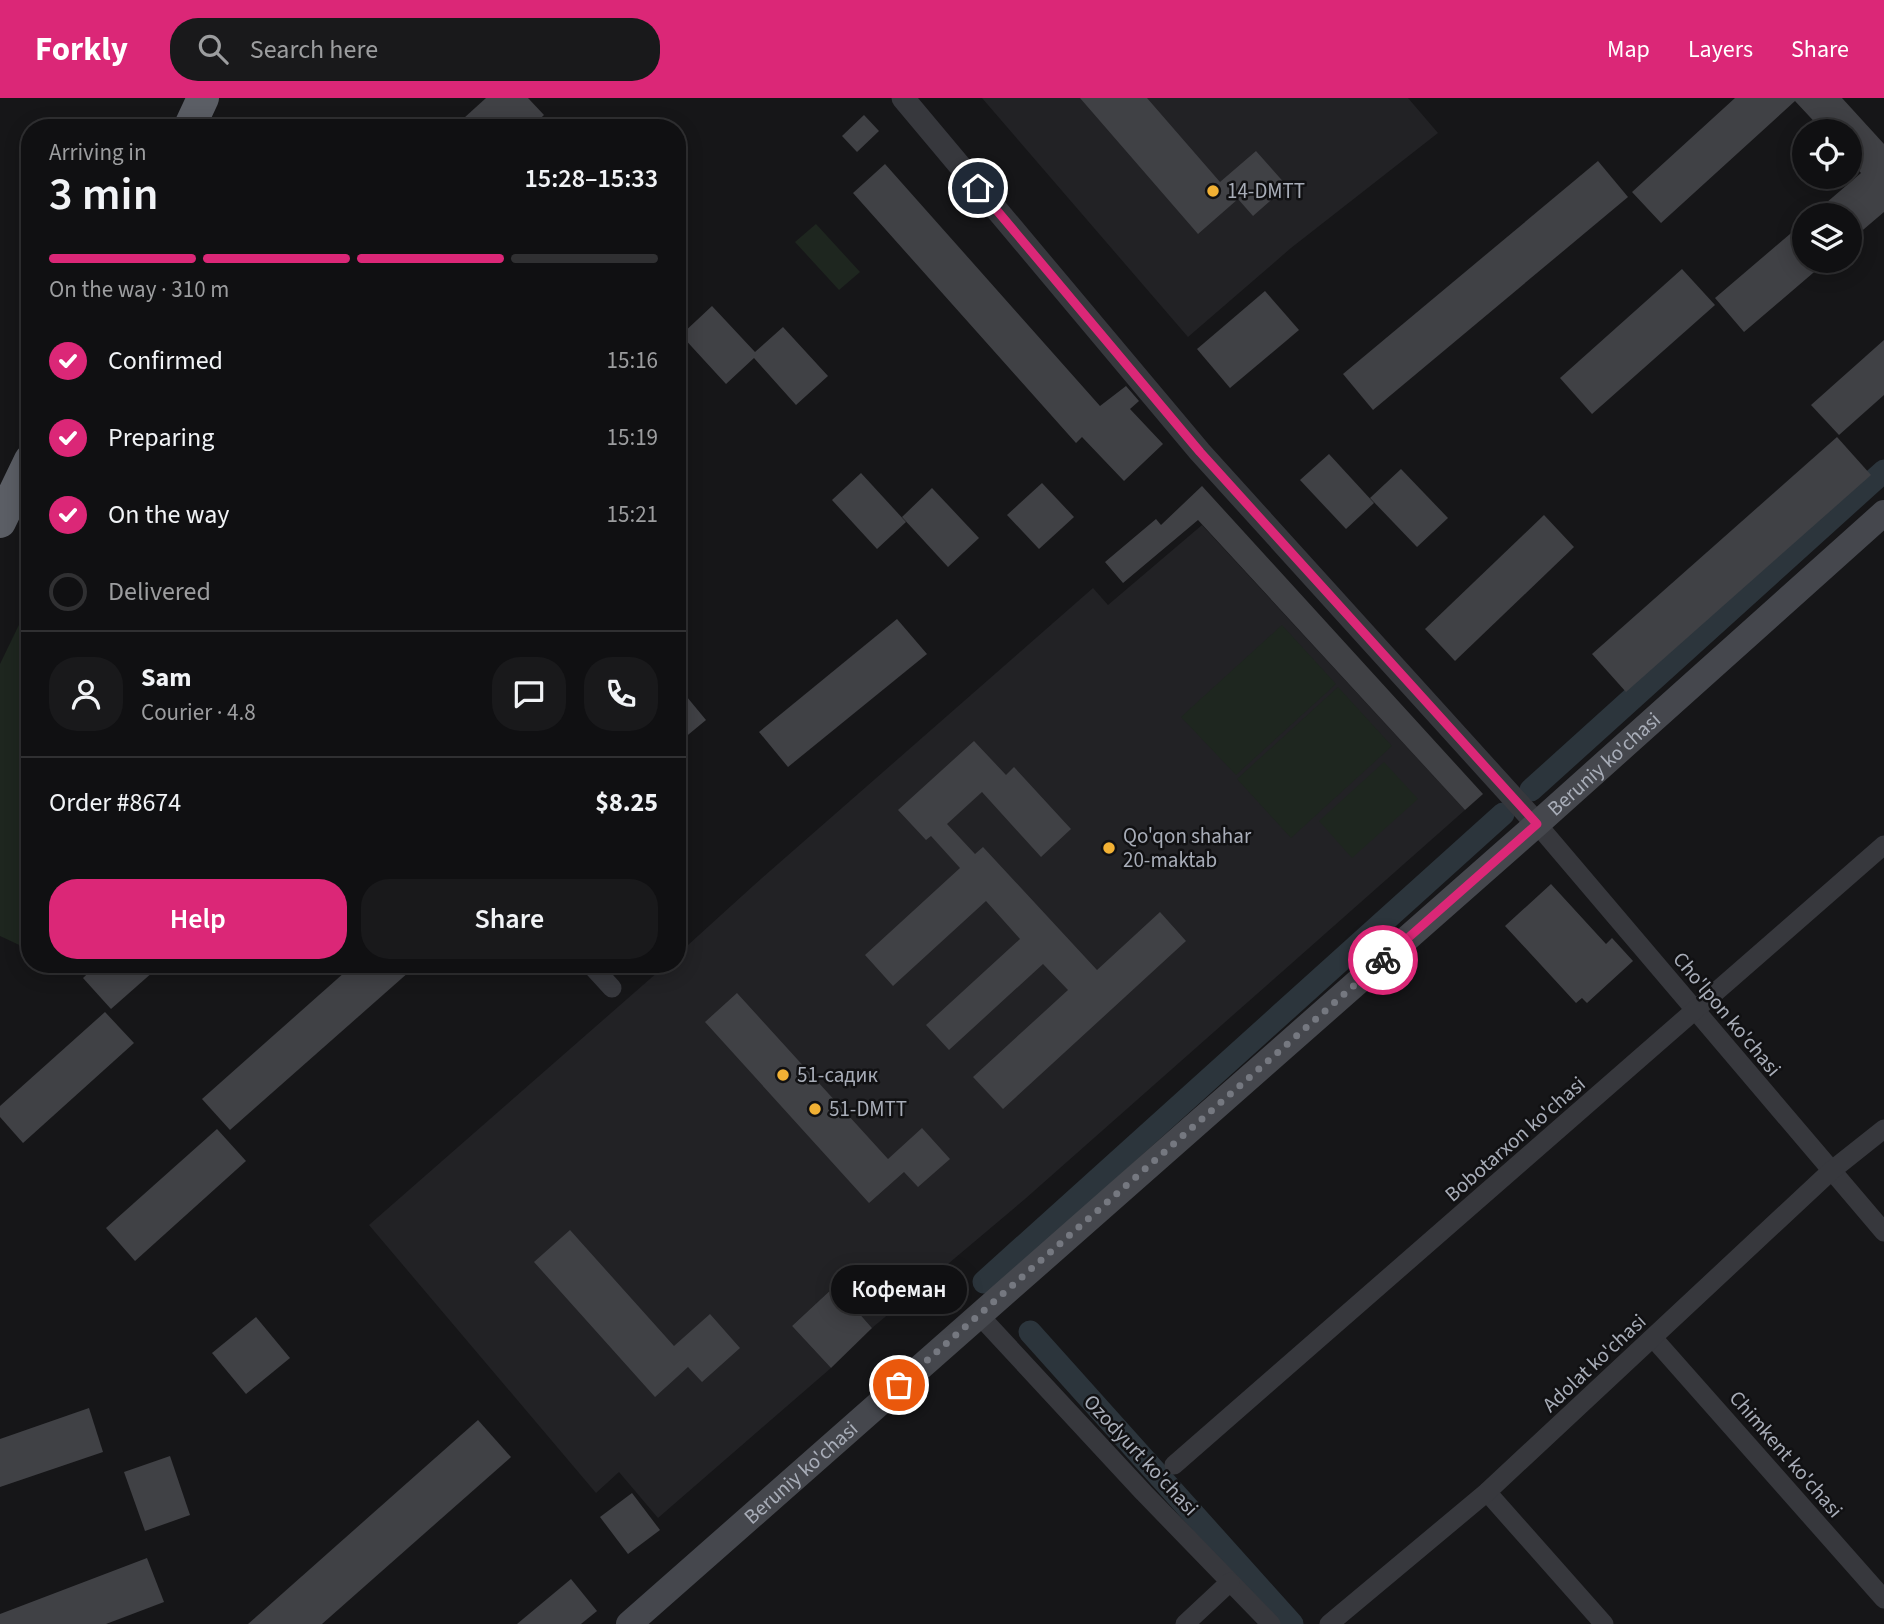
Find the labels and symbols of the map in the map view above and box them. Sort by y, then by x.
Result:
pin [948,158,1008,218]
place label: 14-DMTT [1227,176,1305,206]
marker: 14-DMTT [1205,183,1221,199]
street label: Beruniy ko'chasi [1541,705,1667,823]
place label: Qo'qon shahar 20-maktab [1123,821,1252,875]
marker: Qo'qon shahar 20-maktab [1101,840,1117,856]
courier [1348,925,1418,995]
street label: Cho'lpon ko'chasi [1666,945,1788,1083]
place label: 51-садик [797,1060,878,1090]
marker: 51-садик [775,1067,791,1083]
street label: Bobotarxon ko'chasi [1438,1069,1592,1209]
place label: 51-DMTT [829,1094,907,1124]
marker: 51-DMTT [807,1101,823,1117]
callout: Кофеман [831,1266,967,1315]
street label: Adolat ko'chasi [1535,1307,1653,1419]
pin [869,1355,929,1415]
street label: Chimkent ko'chasi [1722,1384,1850,1524]
street label: Ozodyurt ko'chasi [1077,1388,1205,1522]
street label: Beruniy ko'chasi [737,1414,864,1531]

